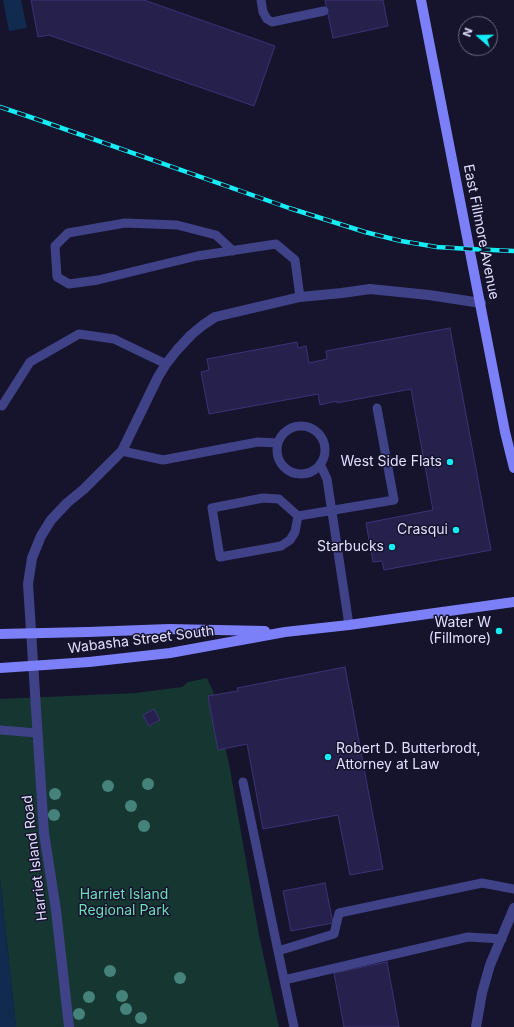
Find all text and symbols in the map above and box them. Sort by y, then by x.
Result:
north arrow [458,16,498,56]
text: N [460,26,476,39]
street label: East Fillmore Avenue [460,163,502,301]
place label: West Side Flats [340,454,442,470]
marker: West Side Flats [445,457,455,467]
place label: Crasqui [397,522,448,538]
marker: Crasqui [451,525,461,535]
place label: Starbucks [317,539,384,555]
marker: Starbucks [387,542,397,552]
place label: Water W (Fillmore) [429,615,491,648]
street label: Wabasha Street South [67,623,215,657]
marker: Water W (Fillmore) [494,626,504,636]
place label: Robert D. Butterbrodt, Attorney at Law [336,741,481,774]
marker: Robert D. Butterbrodt, Attorney at Law [323,752,333,762]
street label: Harriet Island Road [19,794,51,922]
park label: Harriet Island Regional Park [79,887,169,920]

